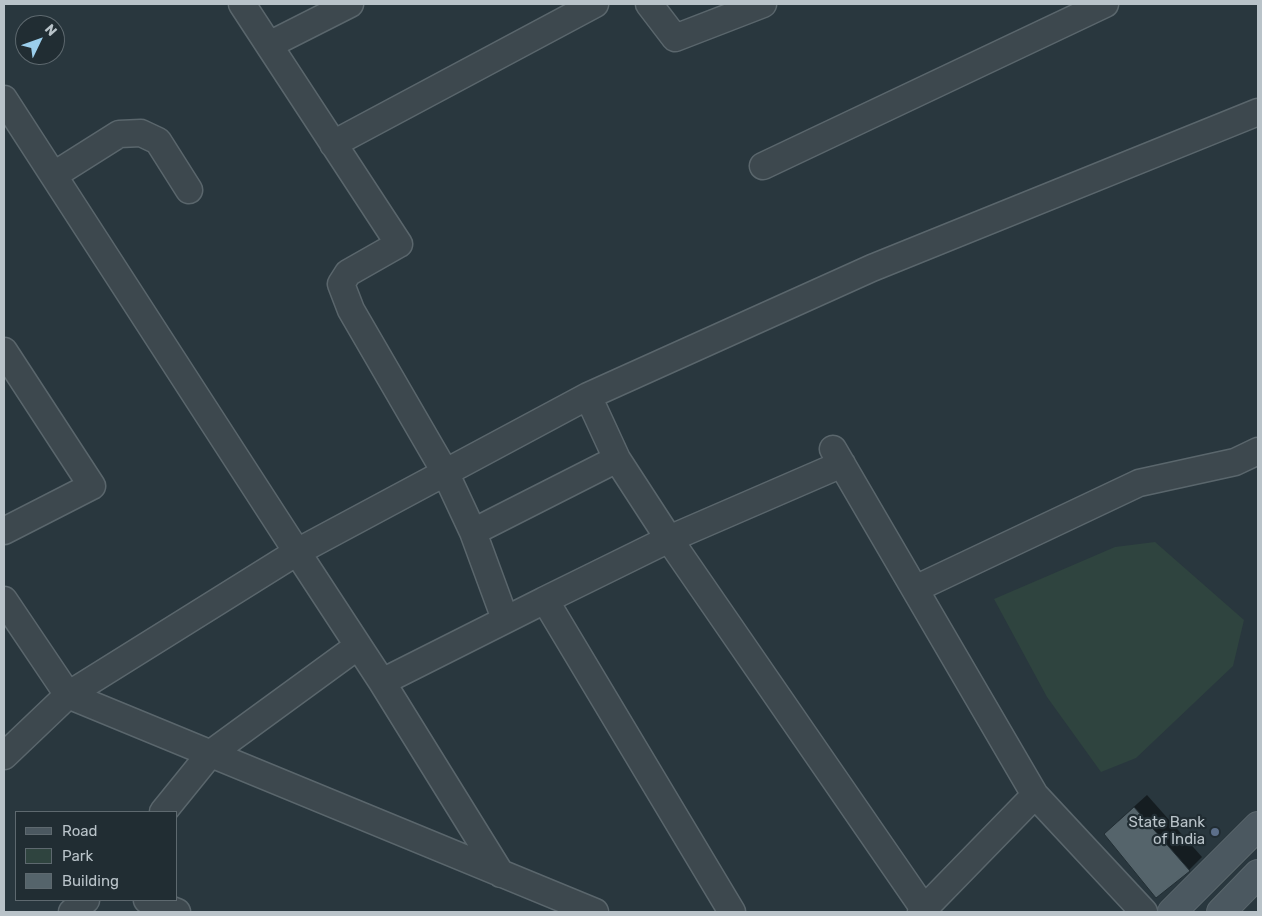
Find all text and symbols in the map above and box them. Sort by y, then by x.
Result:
north arrow [15,15,65,65]
text: N [41,21,60,40]
legend [15,811,178,901]
place label: State Bank of India [1129,814,1205,849]
text: Road [62,822,98,840]
marker: State Bank of India [1209,826,1221,838]
text: Park [62,847,93,865]
text: Building [62,872,119,890]

